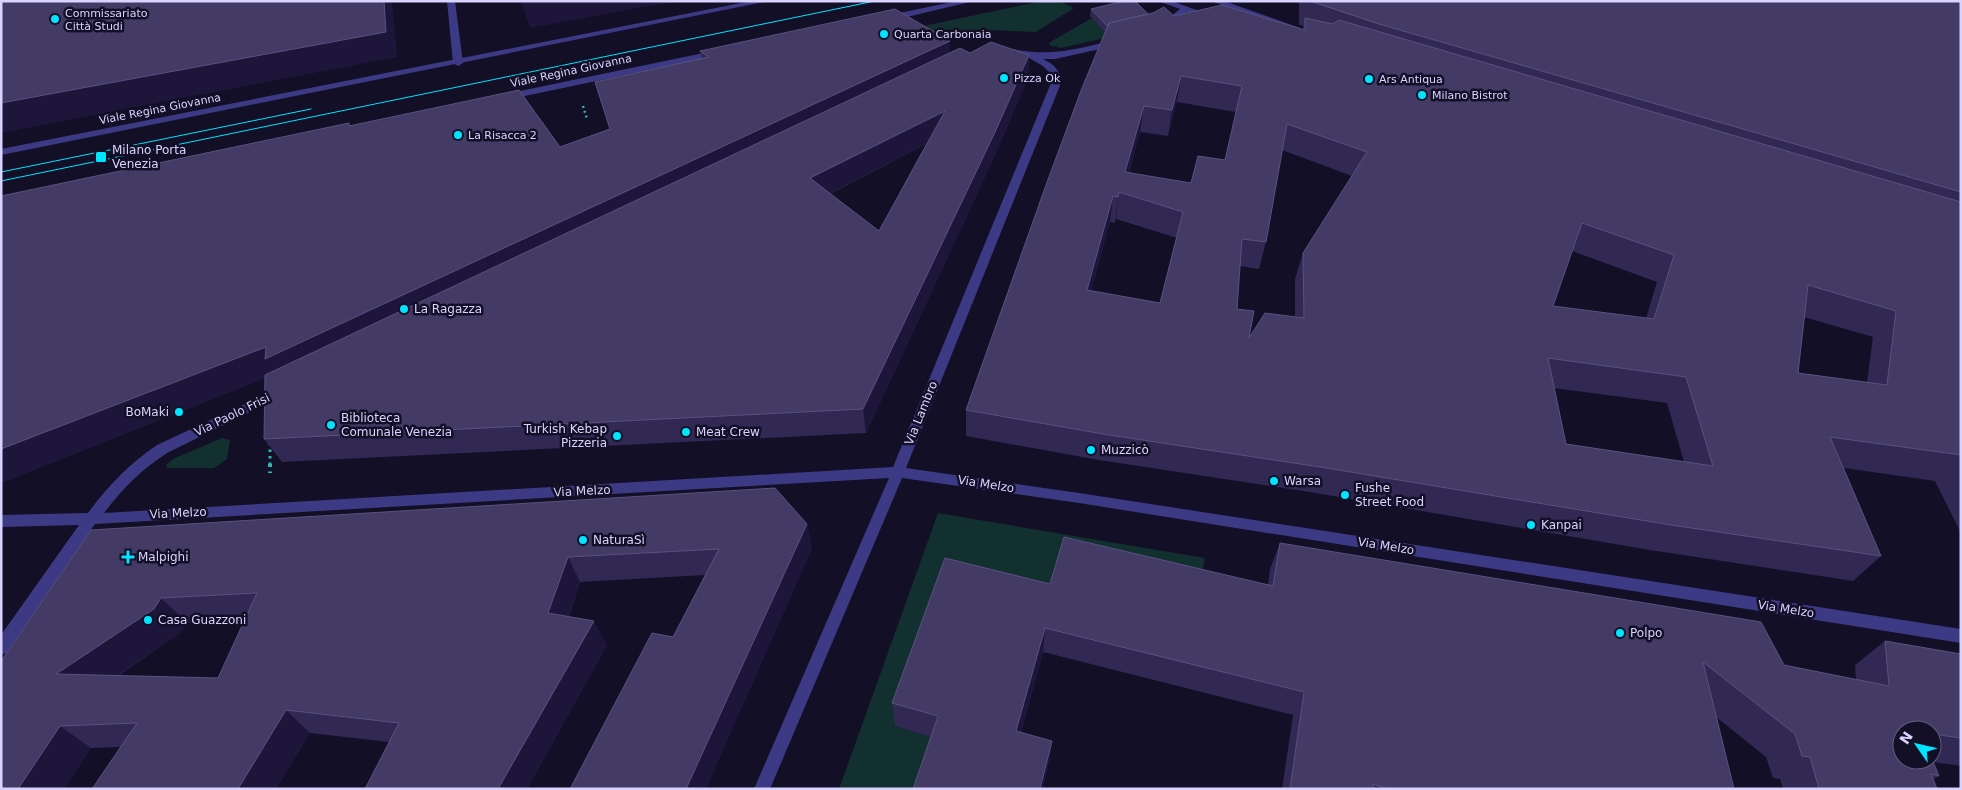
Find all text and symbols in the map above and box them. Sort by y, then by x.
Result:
place label: Commissariato Città Studi [65,7,148,33]
marker: Commissariato Città Studi [49,13,61,25]
marker: Quarta Carbonaia [878,28,890,40]
place label: Quarta Carbonaia [894,28,992,41]
street label: Viale Regina Giovanna [509,52,633,90]
marker: Pizza Ok [998,72,1010,84]
place label: Pizza Ok [1014,72,1061,85]
marker: Ars Antiqua [1363,73,1375,85]
place label: Ars Antiqua [1379,73,1443,86]
marker: Milano Bistrot [1416,89,1428,101]
place label: Milano Bistrot [1432,89,1508,102]
street label: Viale Regina Giovanna [98,91,222,127]
marker: La Risacca 2 [452,129,464,141]
place label: La Risacca 2 [468,129,537,142]
place label: Milano Porta Venezia [112,143,186,171]
marker: Milano Porta Venezia [94,150,108,164]
place label: La Ragazza [414,302,482,316]
marker: La Ragazza [398,303,410,315]
street label: Via Lambro [902,379,940,447]
street label: Via Paolo Frisi [192,391,272,439]
place label: BoMaki [125,405,169,419]
marker: BoMaki [173,406,185,418]
place label: Biblioteca Comunale Venezia [341,411,452,439]
marker: Biblioteca Comunale Venezia [325,419,337,431]
place label: Turkish Kebap Pizzeria [523,422,607,450]
place label: Meat Crew [696,425,760,439]
marker: Meat Crew [680,426,692,438]
marker: Turkish Kebap Pizzeria [611,430,623,442]
place label: Muzzicò [1101,443,1149,457]
marker: Muzzicò [1085,444,1097,456]
street label: Via Melzo [957,473,1015,495]
place label: Warsa [1284,474,1321,488]
marker: Warsa [1268,475,1280,487]
place label: Fushe Street Food [1355,481,1424,509]
street label: Via Melzo [553,483,611,499]
marker: Fushe Street Food [1339,489,1351,501]
street label: Via Melzo [149,505,207,521]
place label: Kanpai [1541,518,1582,532]
marker: Kanpai [1525,519,1537,531]
place label: NaturaSì [593,533,645,547]
marker: NaturaSì [577,534,589,546]
street label: Via Melzo [1357,535,1415,557]
place label: Malpighi [138,550,189,564]
marker: Malpighi [122,551,134,563]
street label: Via Melzo [1757,598,1815,620]
place label: Casa Guazzoni [158,613,246,627]
marker: Casa Guazzoni [142,614,154,626]
place label: Polpo [1630,626,1662,640]
marker: Polpo [1614,627,1626,639]
north arrow [1892,720,1942,770]
text: N [1896,728,1916,747]

